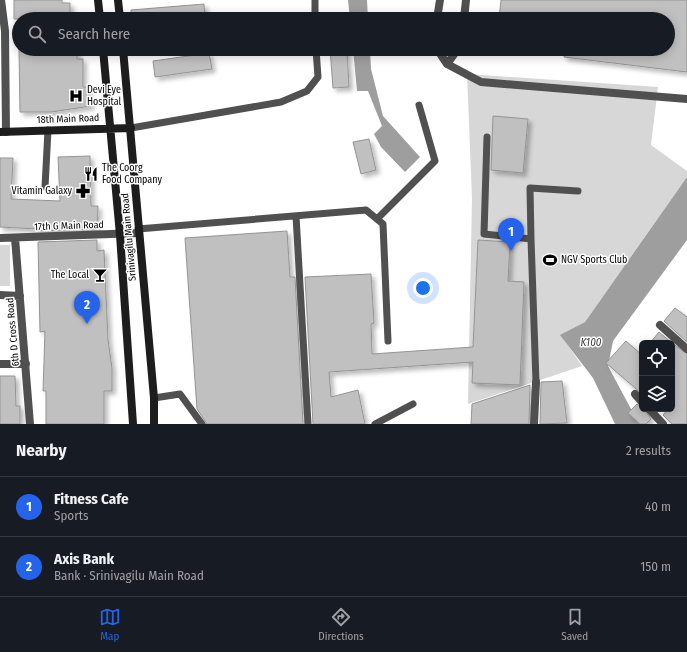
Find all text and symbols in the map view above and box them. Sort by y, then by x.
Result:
search box [12,12,675,56]
icon: search [26,23,48,45]
text: Search here [58,25,130,43]
place label: Devi Eye Hospital [87,84,121,108]
hospital icon: Devi Eye Hospital [68,88,84,104]
street label: 18th Main Road [36,112,100,126]
place label: The Coorg Food Company [102,162,162,186]
restaurant icon: The Coorg Food Company [83,166,99,182]
pharmacy icon: Vitamin Galaxy [75,183,91,199]
place label: Vitamin Galaxy [12,185,73,197]
street label: Srinivagilu Main Road [119,193,139,281]
pin: 1 [498,218,524,251]
street label: 17th G Main Road [34,219,104,233]
sports icon: NGV Sports Club [542,252,558,268]
place label: NGV Sports Club [561,254,627,266]
bar icon: The Local [92,267,108,283]
place label: The Local [51,269,89,281]
your location [413,278,433,298]
pin: 2 [74,291,100,324]
street label: 6th D Cross Road [4,297,22,367]
water label: K100 [580,336,602,349]
map controls [639,340,675,412]
button: locate [639,340,675,376]
button: layers [639,376,675,412]
text: Nearby [16,440,67,461]
text: 2 results [626,443,671,458]
text: Fitness Cafe [54,490,129,508]
text: 1 [26,499,32,514]
text: 40 m [645,499,671,514]
text: Sports [54,508,89,523]
text: Axis Bank [54,550,114,568]
text: 2 [26,559,32,574]
text: 150 m [640,559,671,574]
text: Bank · Srinivagilu Main Road [54,568,204,583]
tab: Map [99,606,121,643]
tab: Directions [318,606,364,643]
tab: Saved [561,606,588,643]

